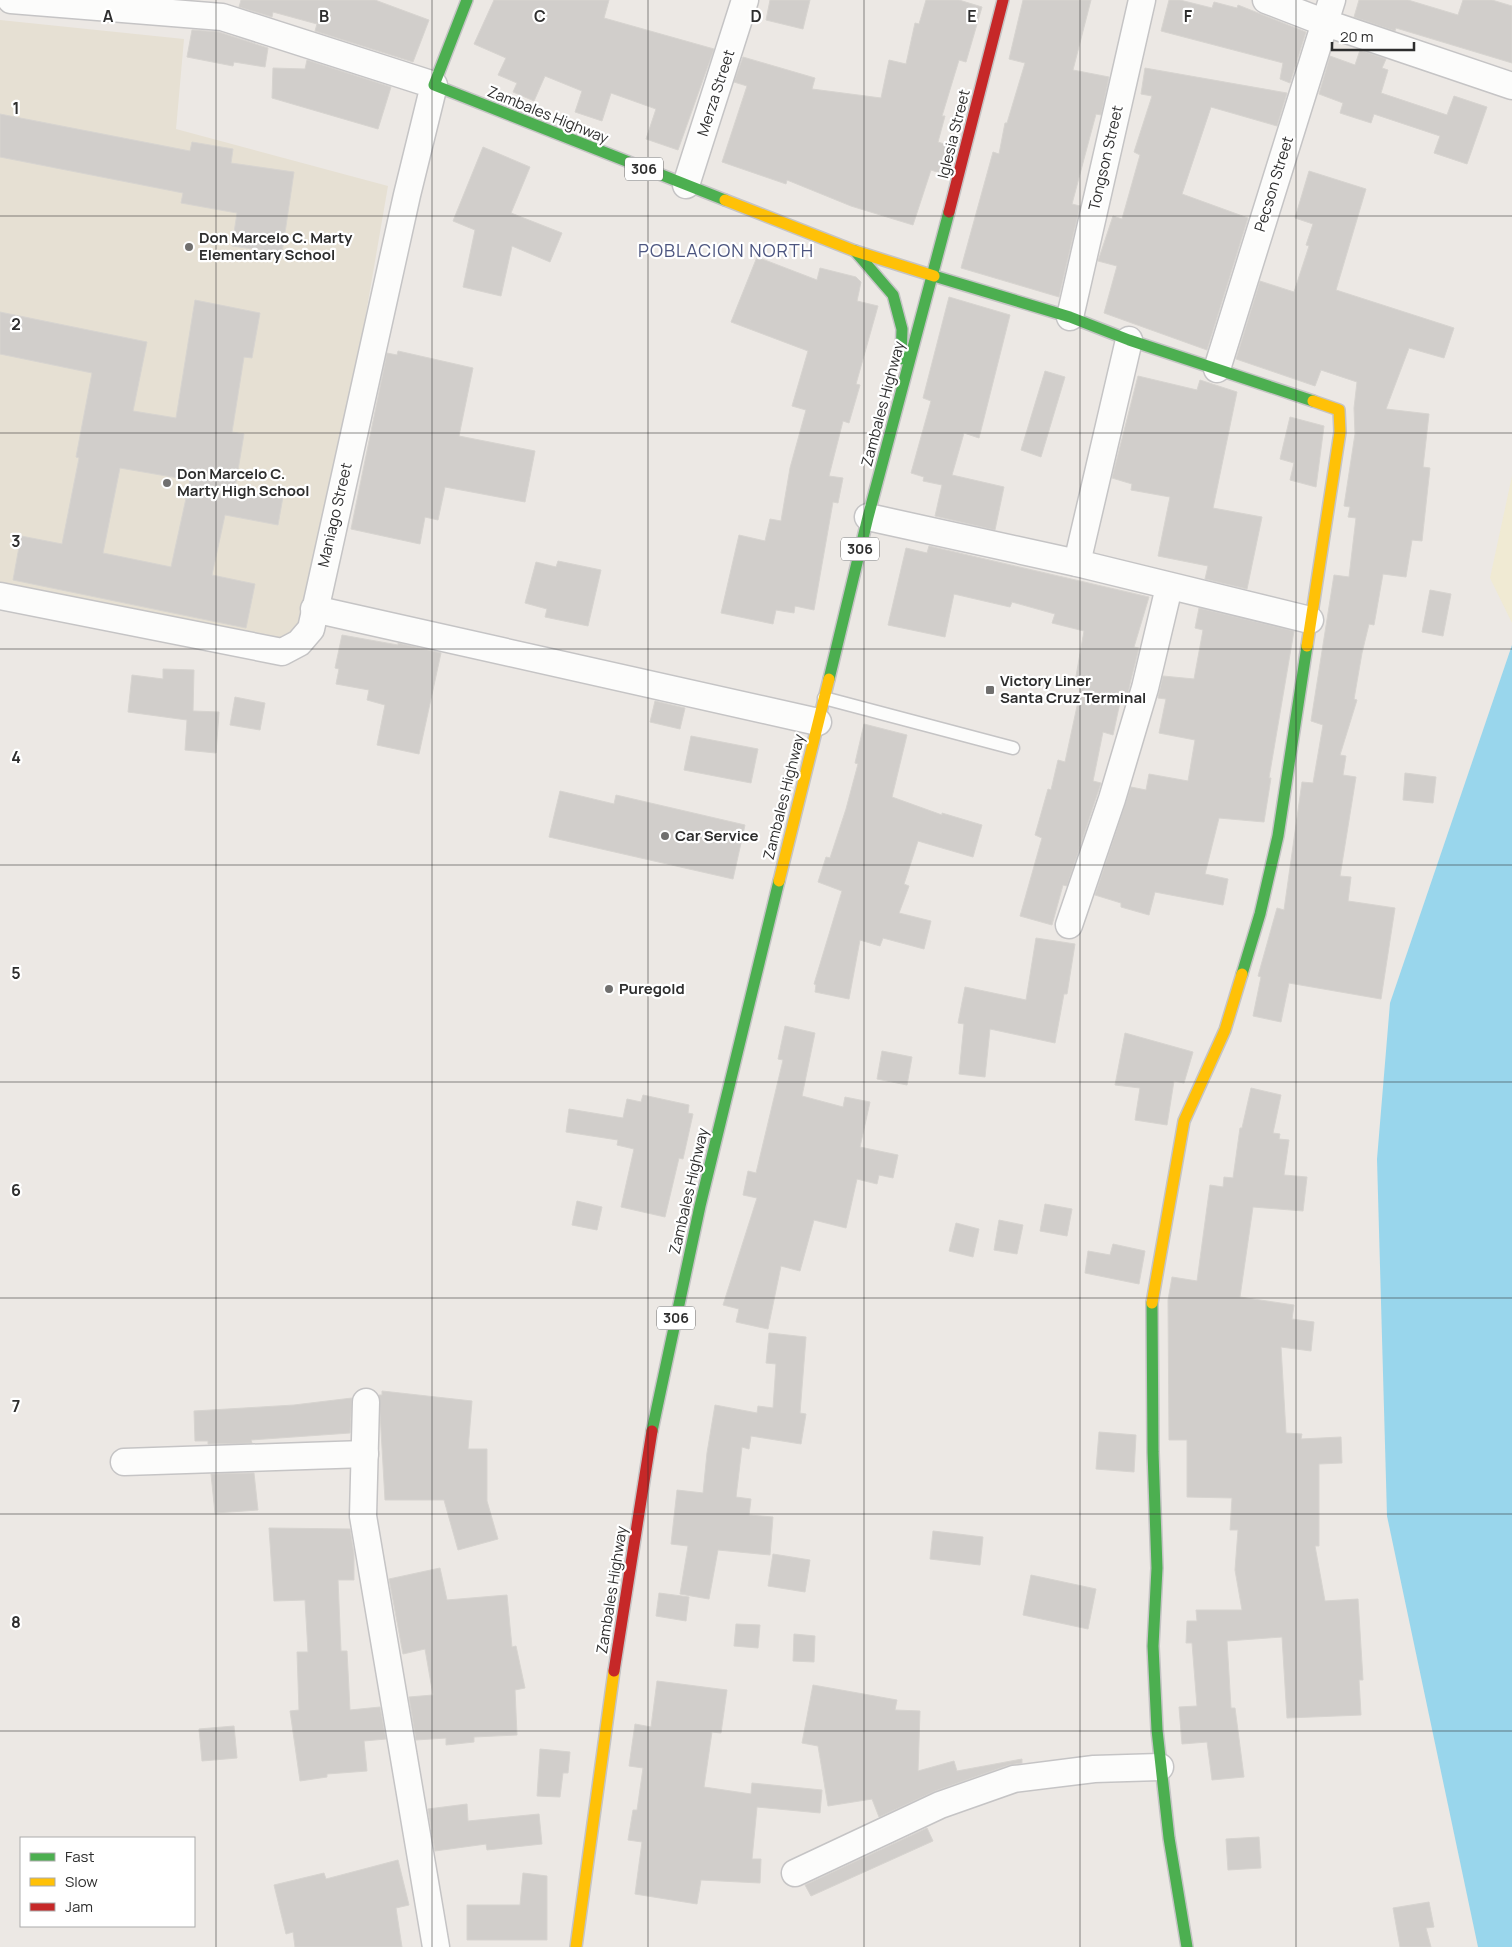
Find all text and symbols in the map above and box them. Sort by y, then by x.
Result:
text: A [103,5,114,27]
text: B [319,5,329,27]
text: C [534,5,546,27]
text: D [750,5,762,27]
text: E [967,5,977,27]
text: F [1184,5,1193,27]
scale bar [1332,20,1414,52]
text: 20 m [1340,26,1373,47]
street label: Merza Street [692,47,739,139]
street label: Zambales Highway [484,81,612,148]
street label: Iglesia Street [932,87,975,181]
text: 1 [12,97,20,119]
street label: Tongson Street [1083,103,1128,212]
street label: Pecson Street [1249,134,1298,234]
road number: 306 [625,157,663,180]
place label: Don Marcelo C. Marty Elementary School [199,227,353,265]
district label: POBLACION NORTH [638,238,814,262]
marker: Don Marcelo C. Marty Elementary School [183,241,195,253]
text: 2 [11,313,21,335]
street label: Zambales Highway [856,339,909,469]
street label: Maniago Street [312,461,357,569]
place label: Don Marcelo C. Marty High School [177,463,309,501]
marker: Don Marcelo C. Marty High School [161,477,173,489]
text: 3 [11,530,21,552]
road number: 306 [841,538,879,560]
place label: Victory Liner Santa Cruz Terminal [1000,670,1146,708]
marker: Victory Liner Santa Cruz Terminal [984,684,996,696]
street label: Zambales Highway [758,732,809,862]
text: 4 [11,746,21,768]
place label: Car Service [675,825,759,846]
marker: Car Service [659,830,671,842]
text: 5 [11,962,21,984]
place label: Puregold [619,978,685,999]
marker: Puregold [603,983,615,995]
street label: Zambales Highway [664,1126,713,1256]
text: 6 [11,1179,21,1201]
road number: 306 [657,1306,695,1330]
text: 7 [12,1395,20,1417]
street label: Zambales Highway [591,1524,632,1655]
text: 8 [11,1611,21,1633]
legend [20,1837,195,1927]
text: Fast [65,1846,94,1867]
text: Slow [65,1871,98,1892]
text: Jam [65,1896,93,1917]

